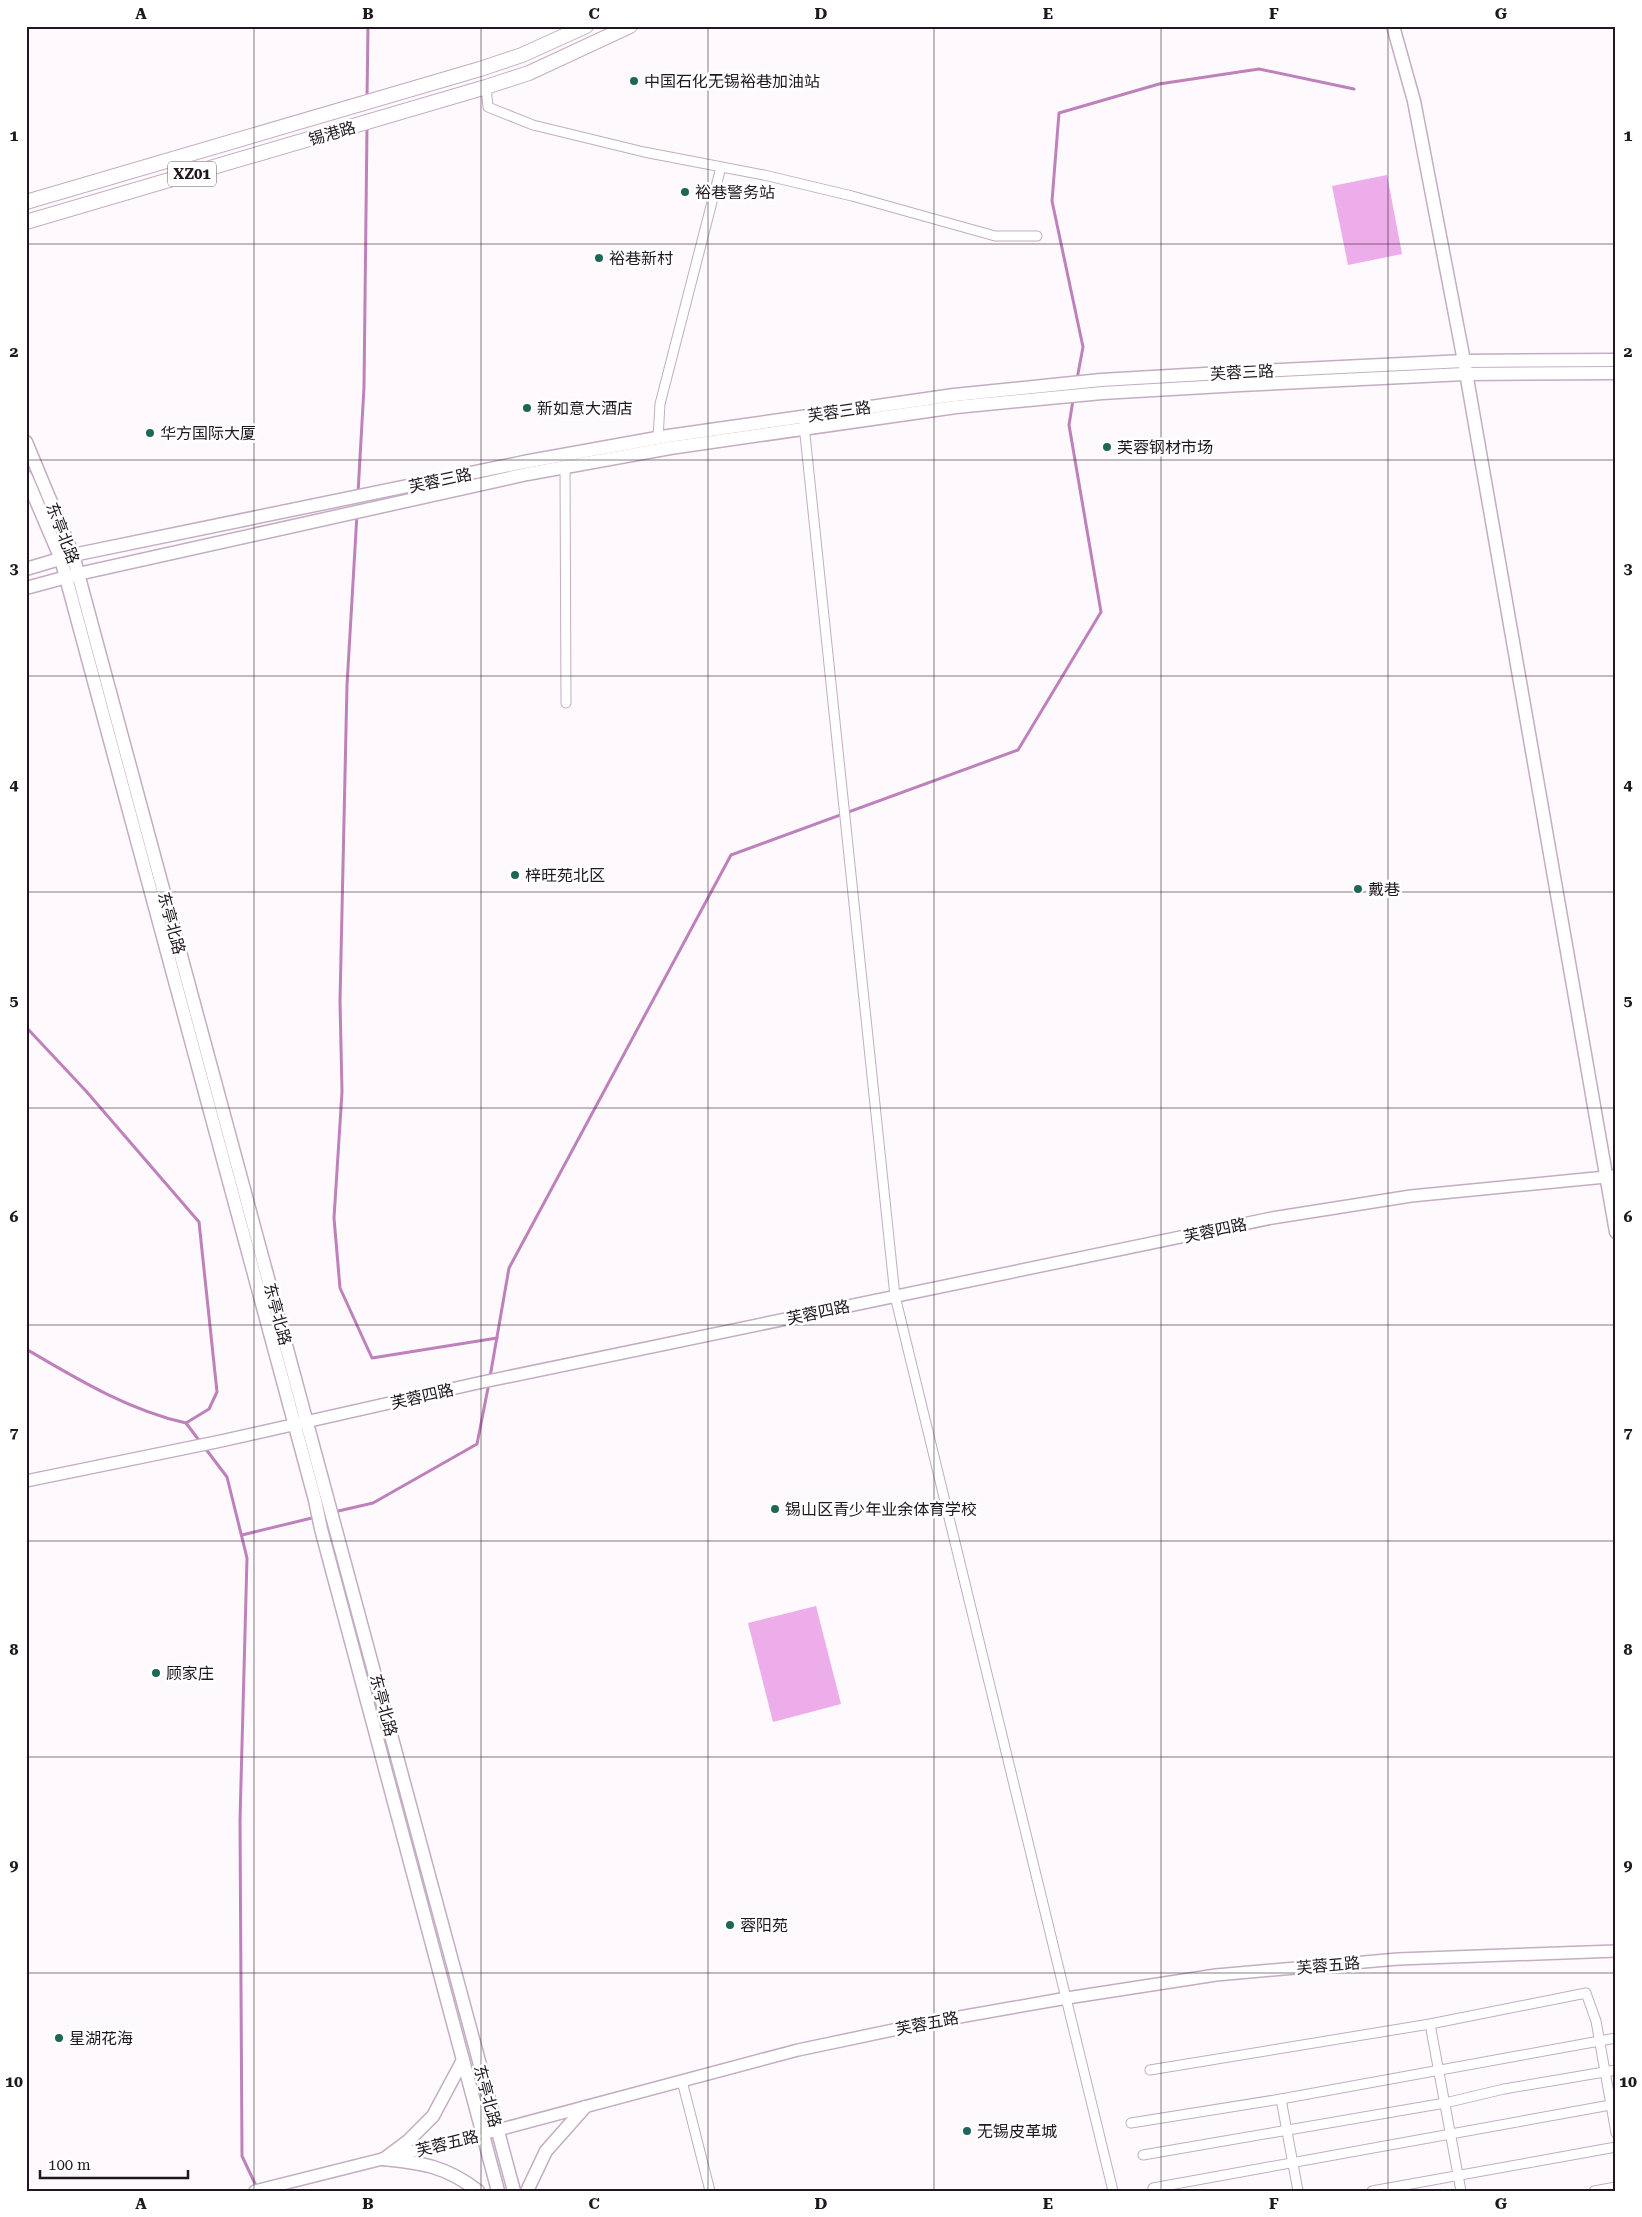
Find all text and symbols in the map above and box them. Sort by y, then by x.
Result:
text: A [135,4,147,23]
text: B [362,4,374,23]
text: C [588,4,600,23]
text: D [815,4,828,23]
text: E [1043,4,1053,23]
text: F [1269,4,1279,23]
text: G [1495,4,1508,23]
place label: 中国石化无锡裕巷加油站 [644,72,820,91]
marker: 中国石化无锡裕巷加油站 [628,75,640,87]
street label: 锡港路 [306,118,358,149]
text: 1 [10,126,19,145]
text: 1 [1624,126,1633,145]
road number: XZ01 [168,162,216,186]
place label: 裕巷警务站 [695,183,775,202]
marker: 裕巷警务站 [679,186,691,198]
place label: 裕巷新村 [609,249,673,268]
marker: 裕巷新村 [593,252,605,264]
text: 2 [10,342,19,361]
text: 2 [1624,342,1633,361]
street label: 芙蓉三路 [1210,361,1274,384]
street label: 芙蓉三路 [806,398,872,425]
place label: 新如意大酒店 [537,399,633,418]
marker: 新如意大酒店 [521,402,533,414]
place label: 华方国际大厦 [160,424,256,443]
marker: 华方国际大厦 [144,427,156,439]
place label: 芙蓉钢材市场 [1117,438,1213,457]
marker: 芙蓉钢材市场 [1101,441,1113,453]
street label: 芙蓉三路 [407,465,473,496]
street label: 东亭北路 [42,500,83,566]
text: 3 [10,559,19,578]
text: 3 [1624,559,1633,578]
text: 4 [10,775,19,794]
text: 4 [1624,775,1633,794]
place label: 梓旺苑北区 [525,866,605,885]
marker: 梓旺苑北区 [509,869,521,881]
place label: 戴巷 [1368,880,1400,899]
marker: 戴巷 [1352,883,1364,895]
street label: 东亭北路 [154,890,189,957]
text: 5 [10,991,19,1010]
text: 5 [1624,991,1633,1010]
text: 6 [10,1207,19,1226]
text: 6 [1624,1207,1633,1226]
street label: 芙蓉四路 [1182,1215,1248,1246]
street label: 东亭北路 [260,1281,295,1348]
street label: 芙蓉四路 [785,1297,851,1328]
street label: 芙蓉四路 [389,1380,455,1413]
text: 7 [10,1423,19,1442]
text: 7 [1624,1423,1633,1442]
place label: 锡山区青少年业余体育学校 [785,1500,977,1519]
marker: 锡山区青少年业余体育学校 [769,1503,781,1515]
text: 8 [10,1640,19,1659]
text: 8 [1624,1640,1633,1659]
place label: 顾家庄 [166,1664,214,1683]
marker: 顾家庄 [150,1667,162,1679]
street label: 东亭北路 [366,1672,401,1739]
text: 9 [10,1856,19,1875]
text: 9 [1624,1856,1633,1875]
place label: 蓉阳苑 [740,1916,788,1935]
marker: 蓉阳苑 [724,1919,736,1931]
street label: 芙蓉五路 [1295,1953,1361,1978]
street label: 芙蓉五路 [894,2008,960,2039]
place label: 星湖花海 [69,2029,133,2048]
marker: 星湖花海 [53,2032,65,2044]
street label: 东亭北路 [470,2063,505,2130]
text: 10 [5,2072,23,2091]
text: 10 [1619,2072,1637,2091]
place label: 无锡皮革城 [977,2122,1057,2141]
marker: 无锡皮革城 [961,2125,973,2137]
street label: 芙蓉五路 [414,2127,480,2160]
scale bar [40,2147,188,2179]
text: 100 m [48,2156,91,2174]
text: A [135,2194,147,2213]
text: B [362,2194,374,2213]
text: C [588,2194,600,2213]
text: D [815,2194,828,2213]
text: E [1043,2194,1053,2213]
text: F [1269,2194,1279,2213]
text: G [1495,2194,1508,2213]

